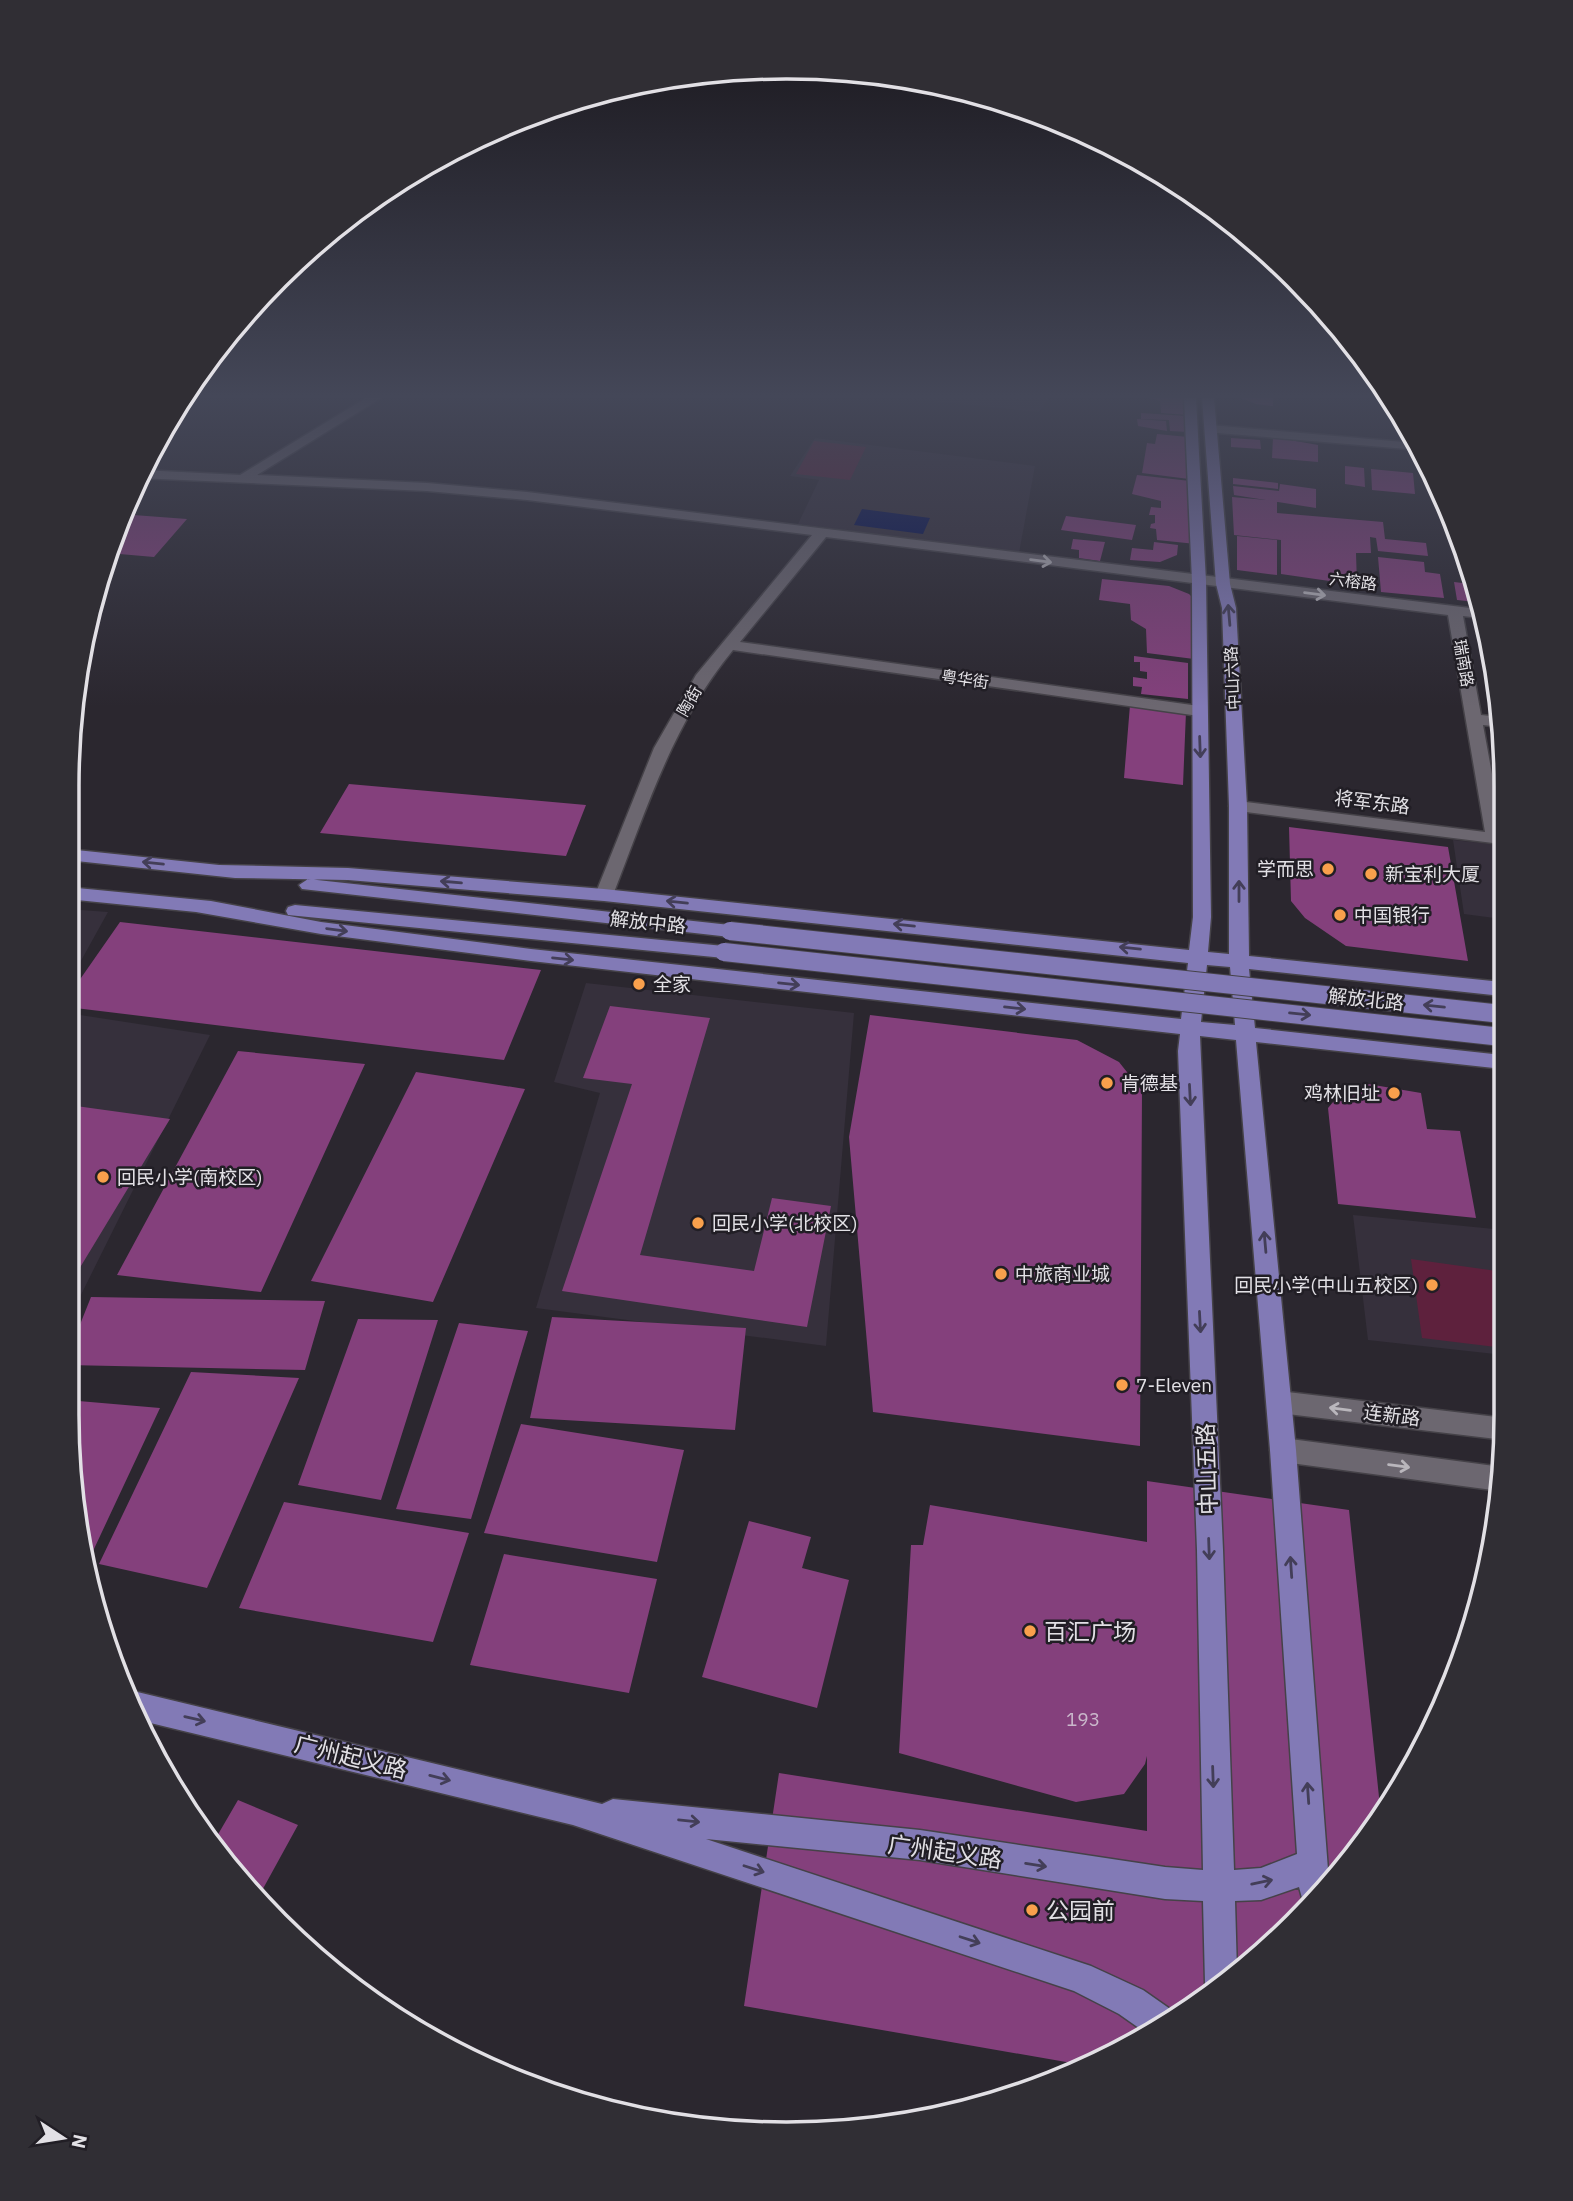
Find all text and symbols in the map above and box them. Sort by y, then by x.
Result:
one-way arrow [1029,555,1052,568]
street label: 六榕路 [1328,568,1378,594]
one-way arrow [1303,588,1326,601]
one-way arrow [1222,604,1235,627]
street label: 瑞南路 [1450,638,1478,688]
street label: 中山六路 [1220,646,1244,710]
street label: 粤华街 [940,666,990,692]
street label: 陶街 [672,682,706,720]
one-way arrow [1194,736,1207,759]
street label: 将军东路 [1333,785,1411,819]
one-way arrow [142,856,164,869]
place label: 学而思 [1257,857,1314,881]
marker: 学而思 [1320,861,1336,877]
place label: 新宝利大厦 [1385,862,1480,886]
marker: 新宝利大厦 [1363,866,1379,882]
one-way arrow [440,875,462,888]
one-way arrow [1232,880,1246,903]
one-way arrow [666,896,689,909]
place label: 中国银行 [1354,903,1430,927]
street label: 解放中路 [609,906,687,938]
marker: 中国银行 [1332,907,1348,923]
one-way arrow [893,919,915,932]
one-way arrow [326,924,348,937]
one-way arrow [1119,942,1142,955]
one-way arrow [551,952,574,965]
place label: 全家 [653,972,691,996]
marker: 全家 [631,976,647,992]
one-way arrow [777,978,800,991]
street label: 解放北路 [1327,983,1405,1015]
one-way arrow [1424,1000,1446,1013]
one-way arrow [1004,1002,1026,1015]
one-way arrow [1288,1008,1310,1021]
place label: 肯德基 [1121,1071,1178,1095]
marker: 肯德基 [1099,1075,1115,1091]
place label: 鸡林旧址 [1304,1081,1380,1105]
one-way arrow [1183,1083,1196,1106]
marker: 鸡林旧址 [1386,1085,1402,1101]
place label: 回民小学(南校区) [117,1165,263,1189]
marker: 回民小学(南校区) [95,1169,111,1185]
place label: 回民小学(北校区) [712,1211,858,1235]
marker: 回民小学(北校区) [690,1215,706,1231]
one-way arrow [1258,1231,1271,1254]
place label: 中旅商业城 [1015,1262,1110,1286]
marker: 中旅商业城 [993,1266,1009,1282]
place label: 回民小学(中山五校区) [1234,1273,1418,1297]
marker: 回民小学(中山五校区) [1424,1277,1440,1293]
one-way arrow [1194,1310,1207,1333]
place label: 7-Eleven [1136,1373,1212,1397]
marker: 7-Eleven [1114,1377,1130,1393]
street label: 连新路 [1362,1400,1422,1430]
one-way arrow [1329,1403,1352,1416]
street label: 中山五路 [1189,1423,1223,1515]
one-way arrow [1387,1460,1410,1473]
one-way arrow [1203,1538,1216,1561]
one-way arrow [1284,1556,1297,1578]
place label: 百汇广场 [1044,1616,1136,1646]
marker: 百汇广场 [1022,1623,1038,1639]
house number: 193 [1066,1707,1100,1731]
one-way arrow [183,1713,206,1727]
street label: 广州起义路 [292,1728,410,1784]
one-way arrow [1207,1765,1220,1788]
one-way arrow [428,1772,451,1785]
one-way arrow [1301,1783,1314,1805]
one-way arrow [677,1815,700,1828]
street label: 广州起义路 [886,1828,1004,1874]
one-way arrow [1024,1859,1047,1872]
one-way arrow [742,1864,764,1876]
one-way arrow [1250,1875,1273,1889]
place label: 公园前 [1046,1895,1115,1925]
marker: 公园前 [1024,1902,1040,1918]
one-way arrow [958,1935,980,1947]
north arrow [28,2103,98,2173]
text: N [66,2132,93,2151]

